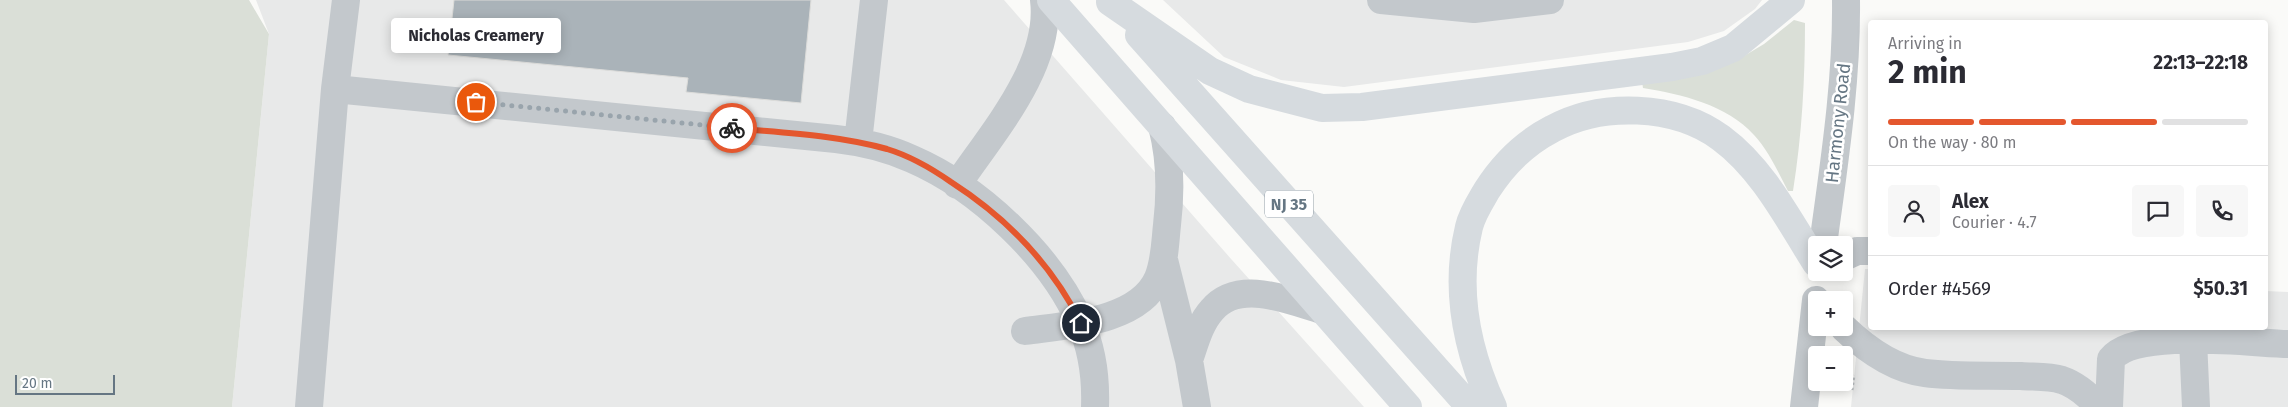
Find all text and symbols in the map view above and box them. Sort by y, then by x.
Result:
callout: Nicholas Creamery [391,17,561,52]
text: Nicholas Creamery [408,26,544,45]
text: Arriving in [1888,34,1962,53]
text: 22:13–22:18 [2153,51,2248,74]
text: 2 min [1888,53,1967,91]
street label: Harmony Road [1821,62,1855,184]
pin [455,81,497,123]
icon: bag [462,88,490,116]
courier [707,103,757,153]
icon: bike [718,114,746,142]
text: On the way · 80 m [1888,133,2016,152]
button: person [1888,185,1940,237]
button: chat [2132,185,2184,237]
button: phone [2196,185,2248,237]
road number: NJ 35 [1265,190,1313,218]
text: Alex [1952,190,1989,213]
text: Courier · 4.7 [1952,213,2037,232]
map controls [1808,236,1853,391]
button: layers [1808,236,1853,281]
text: Order #4569 [1888,277,1991,300]
text: $50.31 [2193,277,2248,300]
button: + [1808,291,1853,336]
pin [1060,302,1102,344]
icon: home [1067,309,1095,337]
button: − [1808,346,1853,391]
scale bar [15,372,115,395]
text: 20 m [22,375,52,392]

